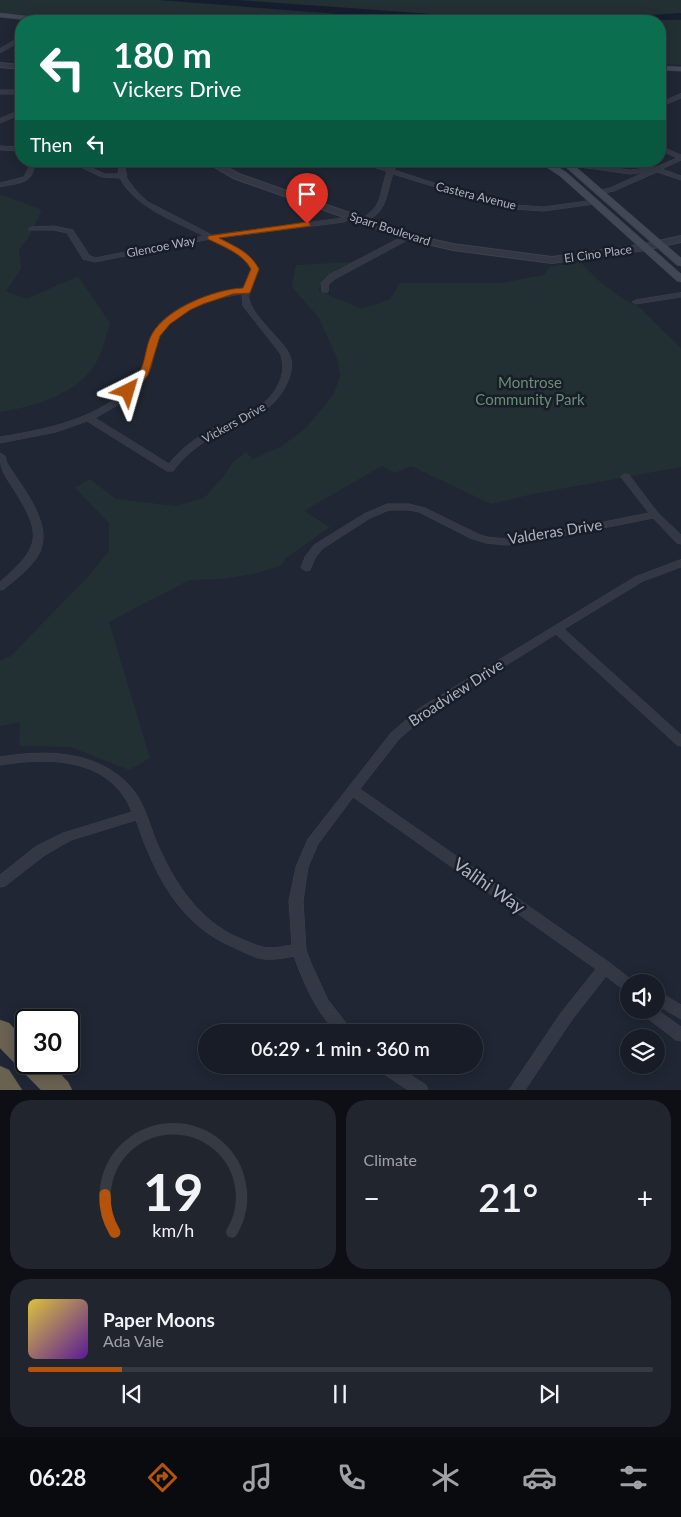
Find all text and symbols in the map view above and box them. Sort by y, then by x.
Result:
text: 180 m [113,33,212,75]
icon: left [30,35,95,100]
text: Vickers Drive [113,75,241,102]
icon: left [82,130,110,158]
text: Then [30,133,72,156]
pin [286,173,328,224]
street label: Castera Avenue [434,178,518,213]
icon: arrive [293,180,321,208]
street label: Sparr Boulevard [348,208,432,249]
street label: Glencoe Way [125,232,197,261]
street label: El Cino Place [563,241,633,266]
position arrow [101,364,153,416]
park label: Montrose Community Park [475,373,585,408]
street label: Vickers Drive [199,399,268,446]
street label: Valderas Drive [506,515,603,547]
street label: Broadview Drive [405,655,506,729]
street label: Valihi Way [449,852,530,918]
map controls [620,974,665,1074]
button: sound [620,974,665,1019]
speed limit sign: 30 [15,1009,80,1074]
button: layers [620,1029,665,1074]
text: 06:29 · 1 min · 360 m [251,1037,430,1060]
text: Climate [364,1150,417,1169]
text: 19 [143,1160,203,1222]
text: 21° [478,1174,538,1220]
text: − [364,1181,380,1215]
text: + [637,1181,653,1215]
text: km/h [152,1219,194,1241]
text: Paper Moons [103,1308,215,1331]
text: Ada Vale [103,1331,164,1350]
icon: previous [118,1380,146,1408]
icon: pause [326,1380,354,1408]
icon: next [535,1380,563,1408]
icon: directions [145,1460,180,1495]
icon: music [240,1460,275,1495]
icon: phone [334,1460,369,1495]
icon: climate [428,1460,463,1495]
icon: car [522,1460,557,1495]
icon: filters [616,1460,651,1495]
text: 06:28 [30,1464,86,1491]

